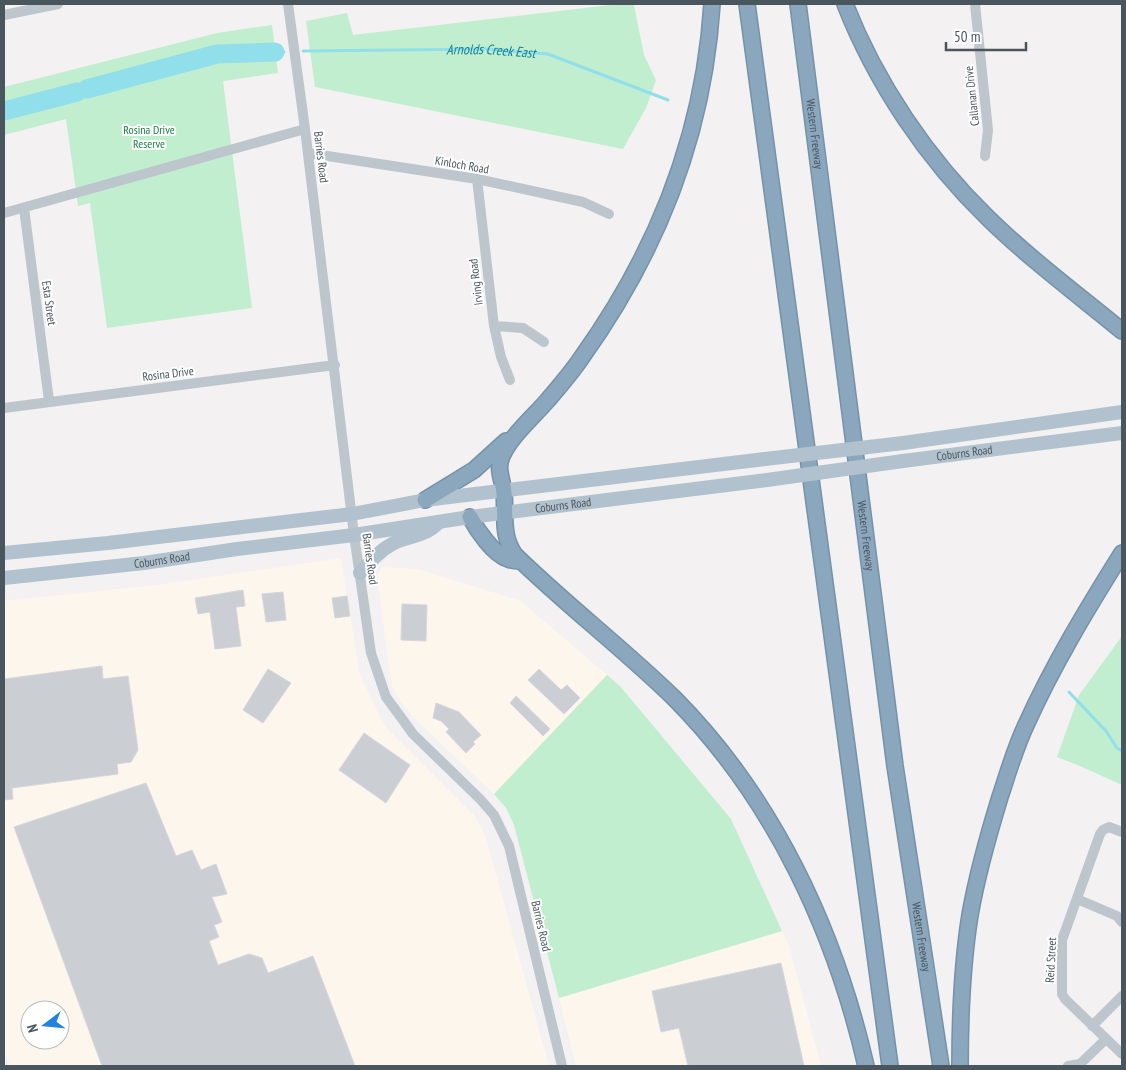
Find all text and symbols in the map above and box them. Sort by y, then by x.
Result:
scale bar [946,20,1026,52]
text: 50 m [954,27,980,46]
water label: Arnolds Creek East [446,40,538,62]
street label: Callanan Drive [961,65,982,127]
street label: Western Freeway [803,98,827,170]
park label: Rosina Drive Reserve [123,122,175,151]
street label: Barries Road [311,130,332,183]
street label: Kinloch Road [434,152,490,177]
street label: Irving Road [465,258,486,306]
street label: Esta Street [39,280,60,327]
street label: Rosina Drive [141,363,194,384]
street label: Coburns Road [935,442,993,464]
street label: Coburns Road [534,494,592,516]
street label: Western Freeway [854,500,878,572]
street label: Barries Road [359,532,382,586]
street label: Coburns Road [133,548,191,571]
street label: Barries Road [528,899,555,953]
street label: Western Freeway [909,901,935,973]
street label: Reid Street [1042,936,1059,983]
north arrow [20,1000,70,1050]
text: N [23,1022,42,1035]

